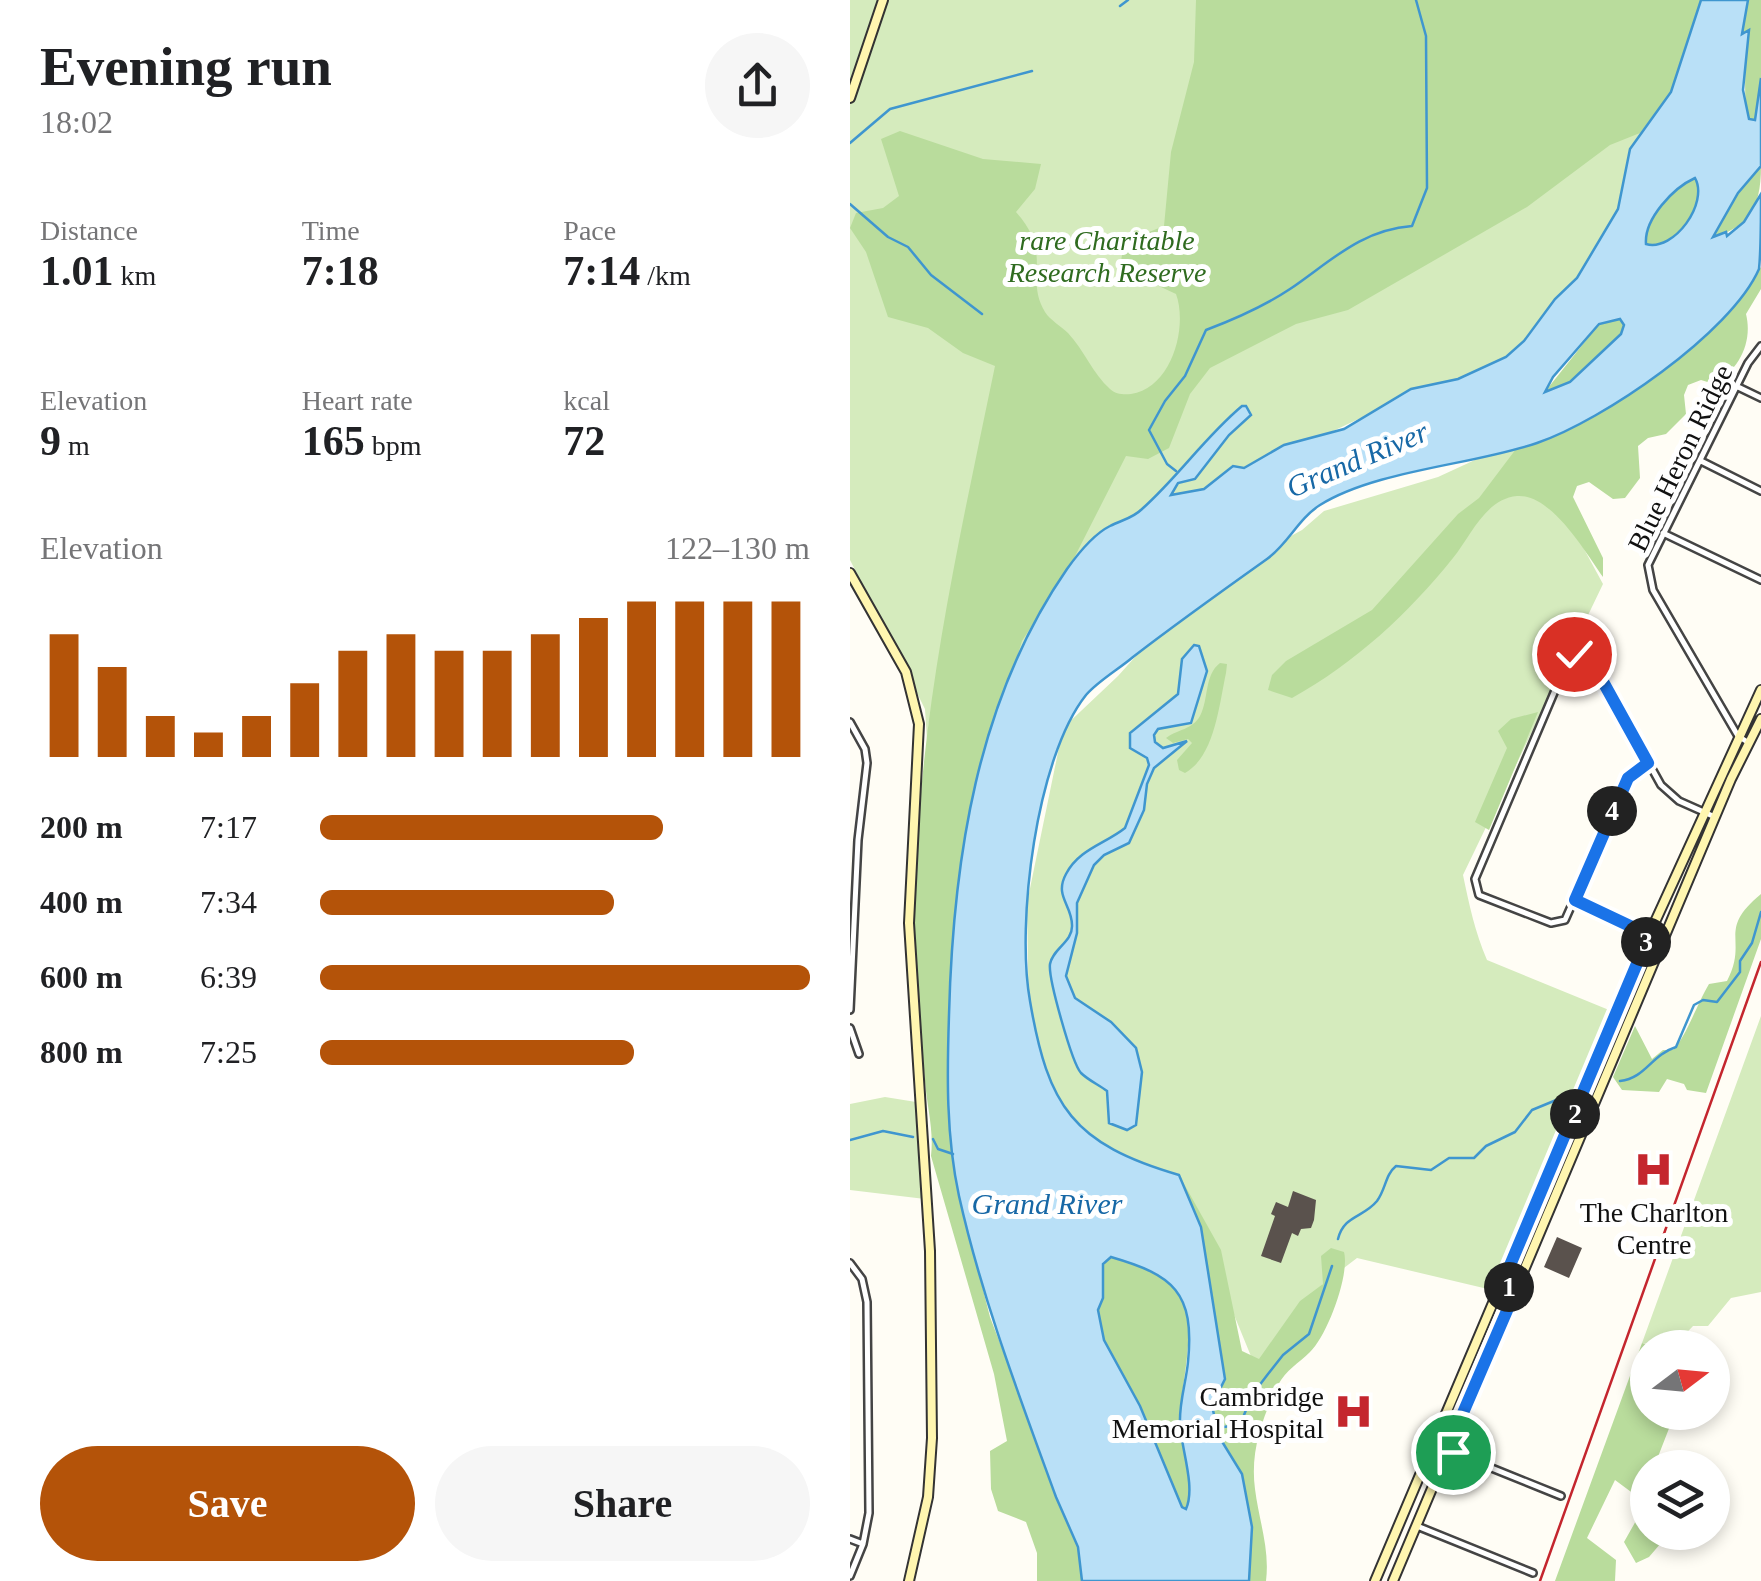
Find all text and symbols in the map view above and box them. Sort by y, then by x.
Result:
button: share [705,33,810,138]
text: Evening run [40,36,332,97]
text: 18:02 [40,104,113,140]
text: Distance [40,215,138,246]
text: Time [302,215,360,246]
text: Pace [563,215,616,246]
park label: rare Charitable Research Reserve [1007,225,1206,288]
text: 1.01 [40,248,114,294]
text: 7:18 [302,248,379,294]
text: 7:14 [563,248,640,294]
text: km [114,260,156,291]
text: /km [640,260,691,291]
street label: Blue Heron Ridge [1621,360,1739,556]
text: Elevation [40,385,147,416]
text: Heart rate [302,385,413,416]
text: kcal [563,385,610,416]
water label: Grand River [1281,414,1433,504]
text: 9 [40,418,61,464]
text: 165 [302,418,365,464]
text: 72 [563,418,605,464]
text: m [61,430,90,461]
text: bpm [365,430,421,461]
text: Elevation [40,530,163,566]
text: 122–130 m [665,530,810,566]
pin [1532,612,1617,697]
icon: check [1547,627,1602,682]
pin: 4 [1587,786,1637,836]
text: 4 [1605,795,1619,826]
text: 200 m [40,809,123,845]
text: 7:17 [200,809,257,845]
text: 400 m [40,884,123,920]
text: 7:34 [200,884,257,920]
pin: 3 [1621,917,1671,967]
text: 3 [1639,926,1653,957]
text: 600 m [40,959,123,995]
text: 6:39 [200,959,257,995]
text: 800 m [40,1034,123,1070]
text: 7:25 [200,1034,257,1070]
pin: 2 [1550,1089,1600,1139]
text: 2 [1568,1098,1582,1129]
hospital icon: The Charlton Centre [1633,1148,1675,1190]
water label: Grand River [972,1187,1123,1220]
place label: The Charlton Centre [1580,1197,1728,1260]
pin: 1 [1484,1262,1534,1312]
text: 1 [1502,1271,1516,1302]
north arrow [1630,1330,1730,1430]
map controls [1630,1330,1730,1550]
place label: Cambridge Memorial Hospital [1112,1381,1324,1444]
hospital icon: Cambridge Memorial Hospital [1333,1391,1375,1433]
pin [1411,1410,1496,1495]
icon: arrive [1426,1425,1481,1480]
button: Save [40,1446,415,1561]
button: Share [435,1446,810,1561]
button: layers [1630,1450,1730,1550]

